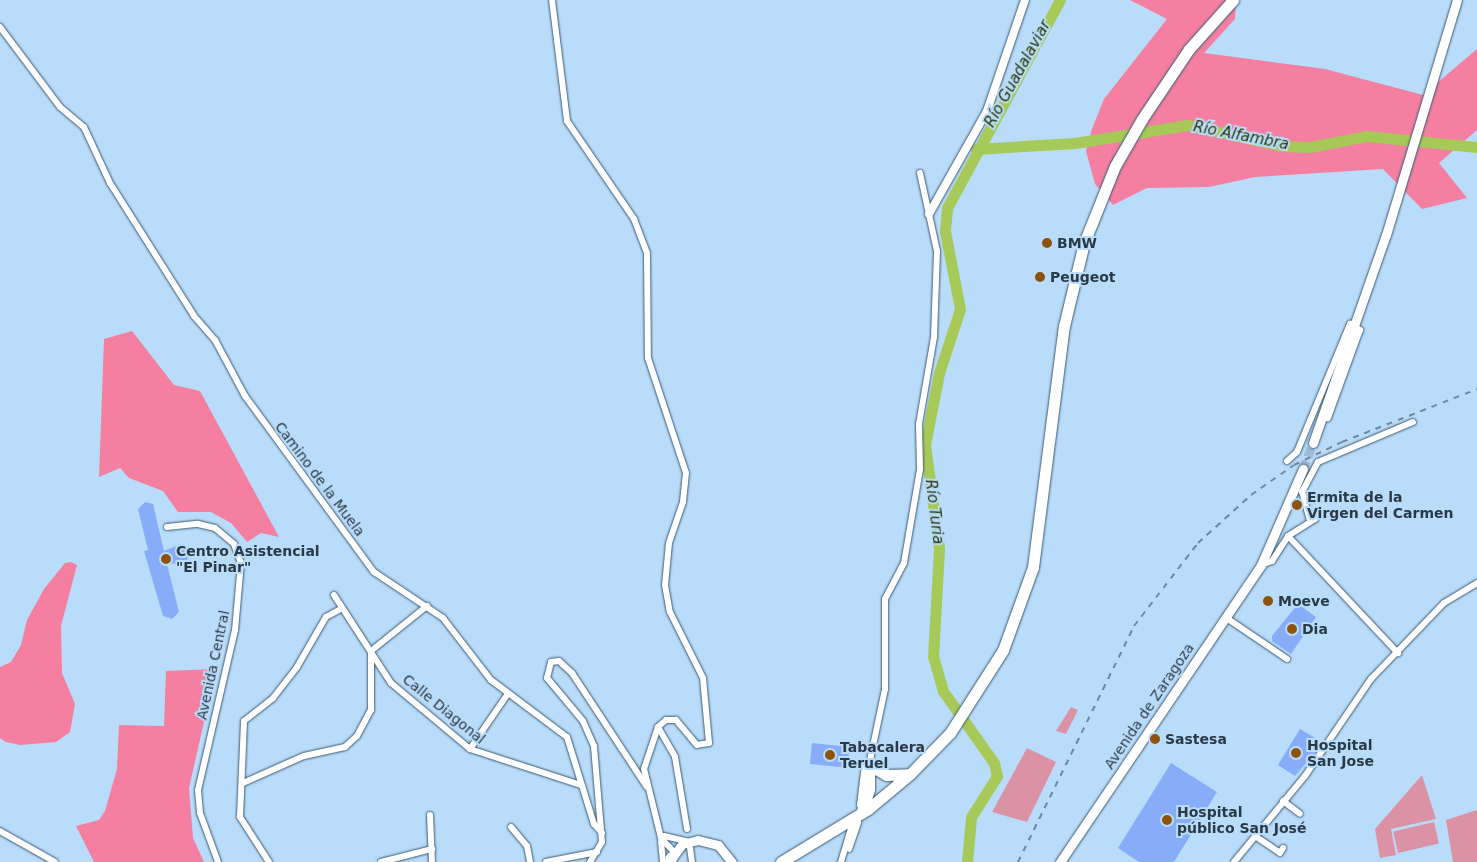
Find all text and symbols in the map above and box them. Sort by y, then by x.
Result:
water label: Río Guadalaviar [981,17,1055,131]
water label: Río Alfambra [1192,118,1290,154]
place label: BMW [1057,235,1097,251]
marker: BMW [1041,237,1053,249]
place label: Peugeot [1050,269,1116,285]
marker: Peugeot [1034,271,1046,283]
street label: Camino de la Muela [272,419,368,539]
water label: Río Turia [921,479,947,545]
place label: Ermita de la Virgen del Carmen [1307,489,1454,522]
marker: Ermita de la Virgen del Carmen [1291,499,1303,511]
place label: Centro Asistencial "El Pinar" [176,543,320,576]
marker: Centro Asistencial "El Pinar" [160,553,172,565]
place label: Moeve [1278,593,1330,609]
marker: Moeve [1262,595,1274,607]
street label: Avenida Central [193,609,233,721]
place label: Dia [1302,621,1328,637]
marker: Dia [1286,623,1298,635]
street label: Avenida de Zaragoza [1101,640,1197,772]
street label: Calle Diagonal [399,671,489,747]
place label: Sastesa [1165,731,1227,747]
marker: Sastesa [1149,733,1161,745]
place label: Hospital San Jose [1307,737,1374,770]
place label: Tabacalera Teruel [840,739,925,772]
marker: Hospital San Jose [1289,746,1303,760]
marker: Tabacalera Teruel [824,749,836,761]
place label: Hospital público San José [1177,804,1306,836]
marker: Hospital público San José [1161,814,1173,826]

